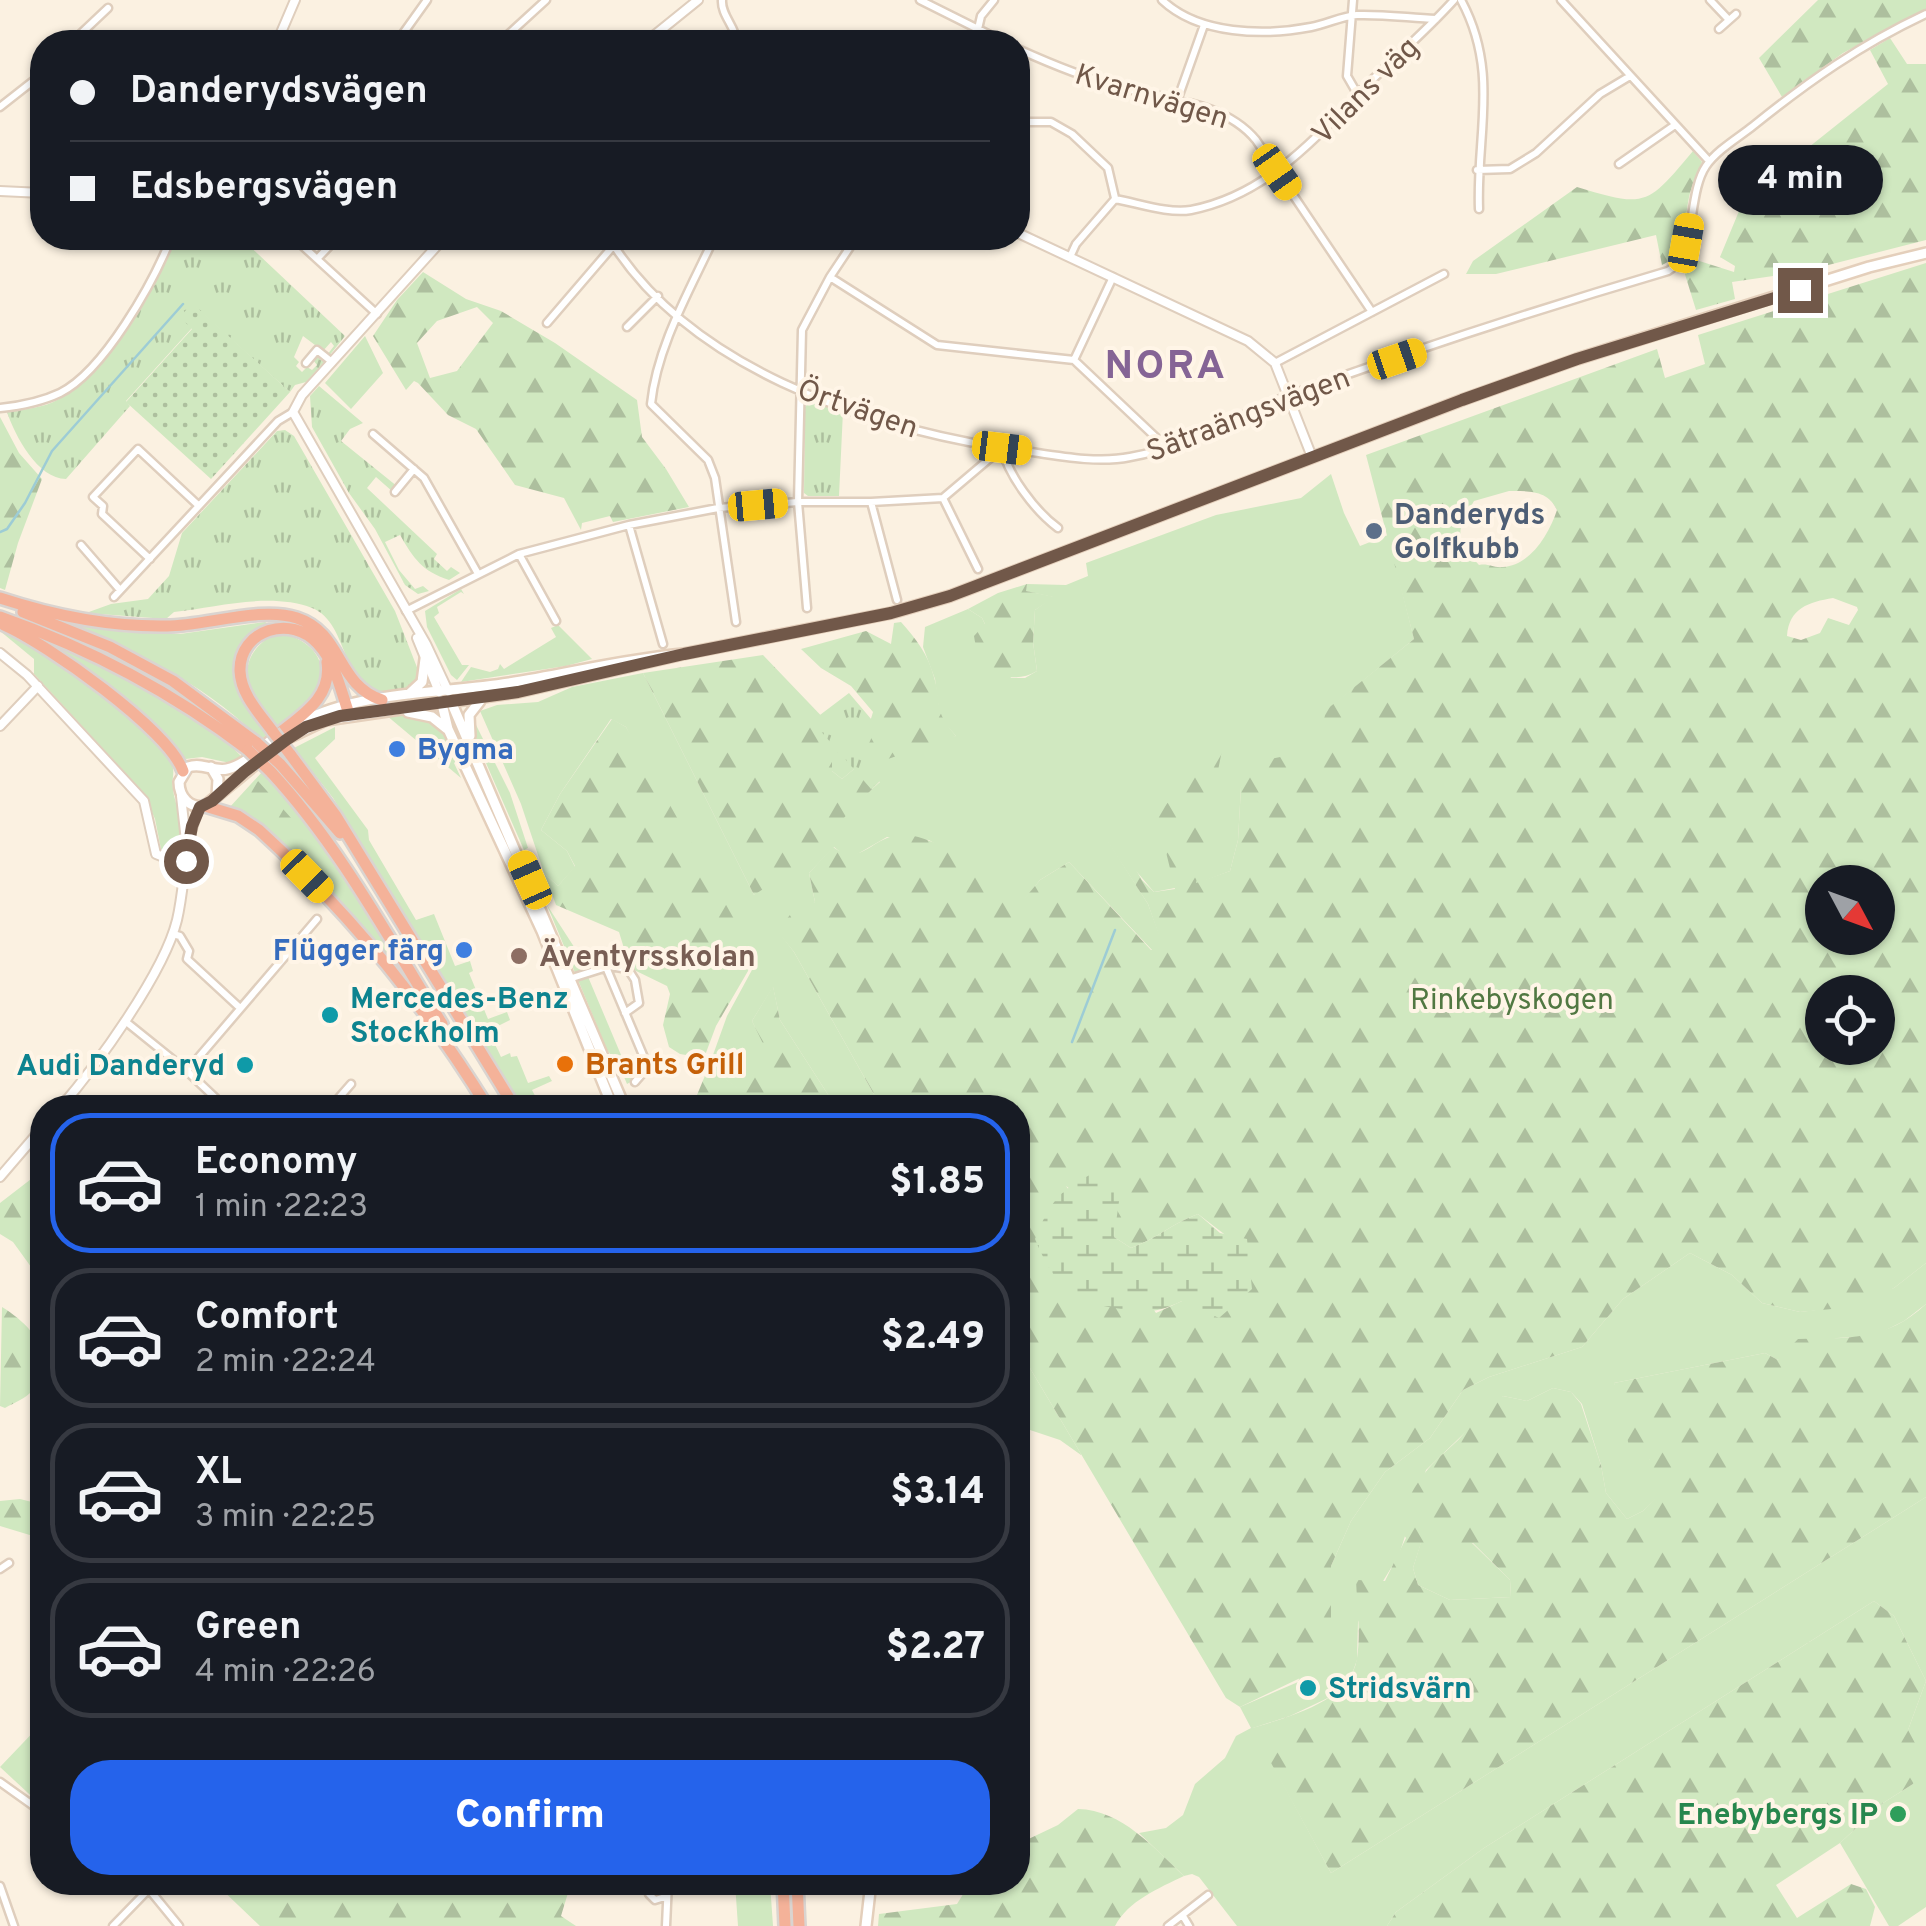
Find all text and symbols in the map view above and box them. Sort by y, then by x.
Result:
street label: Vilans väg [1305,30,1428,153]
street label: Kvarnvägen [1070,58,1232,139]
text: Danderydsvägen [130,68,428,117]
car [1248,139,1306,205]
callout: 4 min [1718,145,1882,215]
text: 4 min [1758,160,1843,200]
text: Edsbergsvägen [130,164,398,213]
car [1666,211,1706,275]
route end [1778,268,1823,313]
car [1364,335,1430,383]
district label: NORA [1105,343,1228,393]
street label: Sätraängsvägen [1142,361,1356,472]
street label: Örtvägen [792,371,923,448]
car [970,429,1034,467]
car [727,487,789,523]
place label: Danderyds Golfkubb [1394,498,1545,569]
marker: Danderyds Golfkubb [1363,520,1385,542]
place label: Bygma [417,733,514,770]
marker: Bygma [386,738,408,760]
route start [164,839,209,884]
car [275,844,339,908]
car [504,846,556,914]
north arrow [1805,865,1895,955]
map controls [1805,865,1895,1065]
place label: Flügger färg [273,934,444,971]
place label: Äventyrsskolan [539,938,756,977]
marker: Flügger färg [453,939,475,961]
marker: Äventyrsskolan [508,945,530,967]
button: locate [1805,975,1895,1065]
place label: Mercedes-Benz Stockholm [350,982,569,1053]
park label: Rinkebyskogen [1410,983,1614,1020]
marker: Mercedes-Benz Stockholm [319,1004,341,1026]
place label: Brants Grill [585,1048,745,1085]
place label: Audi Danderyd [16,1049,225,1086]
marker: Brants Grill [554,1053,576,1075]
marker: Audi Danderyd [234,1054,256,1076]
icon: car [75,1138,165,1228]
text: Economy [195,1139,357,1188]
text: $1.85 [889,1159,985,1208]
text: 1 min · 22:23 [195,1188,368,1228]
icon: car [75,1293,165,1383]
text: Comfort [195,1294,339,1343]
text: $2.49 [881,1314,985,1363]
text: 2 min · 22:24 [195,1343,376,1383]
icon: car [75,1448,165,1538]
text: XL [195,1449,242,1498]
text: $3.14 [890,1469,985,1518]
text: 3 min · 22:25 [195,1498,376,1538]
icon: car [75,1603,165,1693]
text: Green [195,1604,301,1653]
text: $2.27 [886,1624,985,1673]
text: 4 min · 22:26 [195,1653,376,1693]
place label: Stridsvärn [1328,1672,1472,1709]
marker: Stridsvärn [1297,1677,1319,1699]
button: Confirm [70,1760,990,1875]
place label: Enebybergs IP [1677,1798,1878,1835]
marker: Enebybergs IP [1887,1803,1909,1825]

